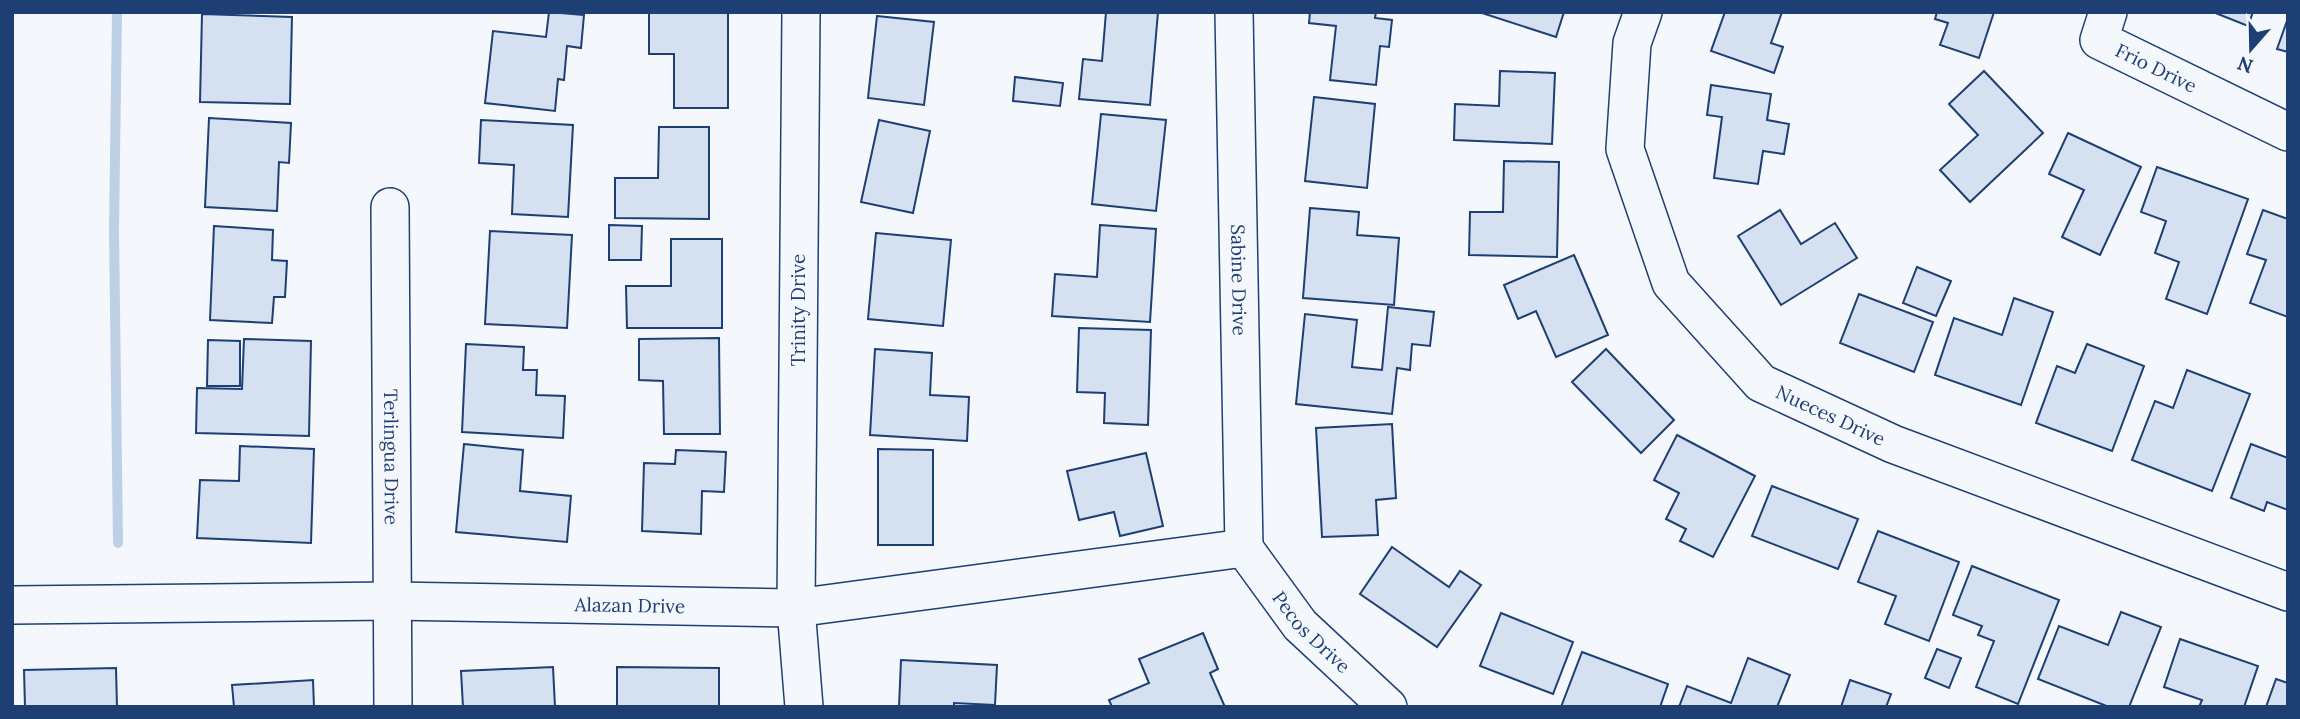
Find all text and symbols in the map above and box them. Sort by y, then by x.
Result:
north arrow [2216,14,2286,84]
street label: Frio Drive [2112,38,2201,98]
text: N [2234,51,2256,79]
street label: Sabine Drive [1226,224,1252,336]
street label: Trinity Drive [786,254,810,366]
street label: Nueces Drive [1772,380,1889,451]
street label: Terlingua Drive [379,389,404,525]
street label: Pecos Drive [1267,586,1356,678]
street label: Alazan Drive [573,592,685,618]

